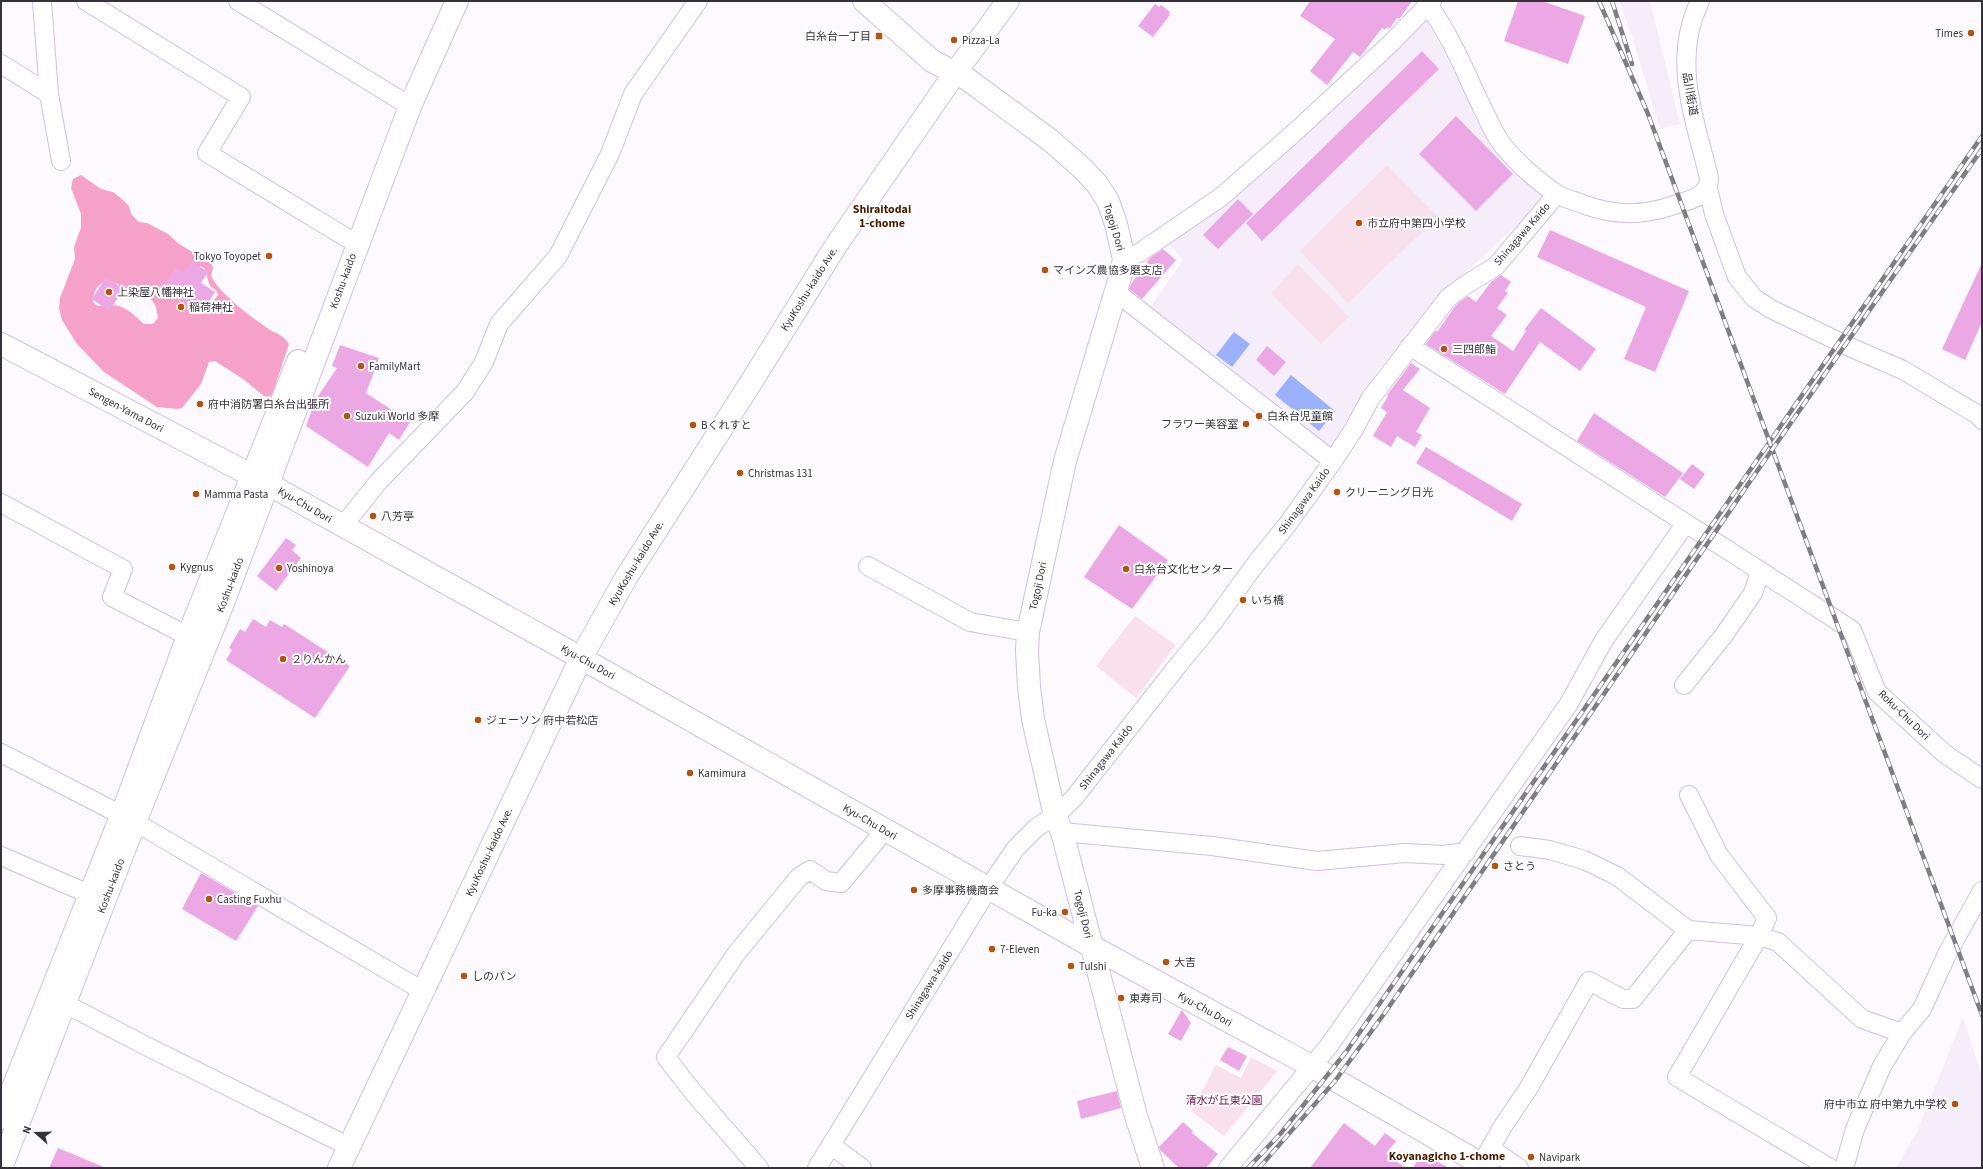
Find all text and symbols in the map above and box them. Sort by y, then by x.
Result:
place label: Times [1935,26,1963,41]
marker: Times [1966,28,1976,38]
place label: 白糸台一丁目 [805,29,871,44]
marker: 白糸台一丁目 [874,31,884,41]
place label: Pizza-La [962,33,1000,48]
marker: Pizza-La [949,35,959,45]
street label: 品川街道 [1679,71,1701,117]
street label: Shinagawa Kaido [1490,199,1554,269]
district label: Shiraitodai 1-chome [853,201,911,232]
street label: Togoji Dori [1100,201,1128,253]
place label: 市立府中第四小学校 [1367,216,1466,231]
marker: 市立府中第四小学校 [1354,218,1364,228]
street label: KyuKoshu-kaido Ave. [777,244,841,334]
place label: Tokyo Toyopet [194,249,261,264]
marker: Tokyo Toyopet [264,251,274,261]
street label: Koshu-kaido [326,251,360,311]
place label: マインズ農協多磨支店 [1053,263,1163,278]
marker: マインズ農協多磨支店 [1040,265,1050,275]
place label: 上染屋八幡神社 [117,285,194,300]
marker: 上染屋八幡神社 [104,287,114,297]
place label: 稲荷神社 [189,300,233,315]
marker: 稲荷神社 [176,302,186,312]
place label: 三四郎鮨 [1452,342,1496,357]
marker: 三四郎鮨 [1439,344,1449,354]
place label: FamilyMart [369,359,421,374]
marker: FamilyMart [356,361,366,371]
street label: Sengen-Yama Dori [86,384,166,436]
place label: 府中消防署白糸台出張所 [208,397,330,412]
marker: 府中消防署白糸台出張所 [195,399,205,409]
place label: Suzuki World 多摩 [355,409,439,424]
place label: 白糸台児童館 [1267,409,1333,424]
marker: Suzuki World 多摩 [342,411,352,421]
marker: 白糸台児童館 [1254,411,1264,421]
place label: フラワー美容室 [1161,417,1238,432]
place label: Bくれすと [701,418,751,433]
marker: フラワー美容室 [1241,419,1251,429]
marker: Bくれすと [688,420,698,430]
street label: Shinagawa Kaido [1275,464,1333,537]
place label: Christmas 131 [748,466,813,481]
marker: Christmas 131 [735,468,745,478]
street label: Kyu-Chu Dori [275,483,335,527]
place label: クリーニング日光 [1345,485,1433,500]
place label: Mamma Pasta [204,487,268,502]
marker: クリーニング日光 [1332,487,1342,497]
marker: Mamma Pasta [191,489,201,499]
place label: 八芳亭 [381,509,414,524]
marker: 八芳亭 [368,511,378,521]
street label: KyuKoshu-kaido Ave. [605,518,667,608]
street label: Koshu-kaido [213,555,247,615]
place label: Kygnus [180,560,214,575]
street label: Togoji Dori [1026,560,1050,612]
place label: Yoshinoya [286,561,333,576]
marker: Kygnus [167,562,177,572]
place label: 白糸台文化センター [1134,562,1233,577]
marker: Yoshinoya [274,563,284,573]
marker: 白糸台文化センター [1121,564,1131,574]
place label: いち橋 [1251,593,1284,608]
marker: いち橋 [1238,595,1248,605]
street label: Kyu-Chu Dori [558,641,618,683]
place label: ２りんかん [291,652,346,667]
marker: ２りんかん [278,654,288,664]
street label: Roku-Chu Dori [1875,687,1933,743]
place label: ジェーソン 府中若松店 [486,713,598,728]
marker: ジェーソン 府中若松店 [473,715,483,725]
street label: Shinagawa Kaido [1076,721,1136,793]
place label: Kamimura [698,766,746,781]
marker: Kamimura [685,768,695,778]
street label: Kyu-Chu Dori [840,800,900,844]
street label: KyuKoshu-kaido Ave. [462,805,516,899]
street label: Koshu-kaido [94,856,128,916]
place label: さとう [1503,859,1536,874]
marker: さとう [1490,861,1500,871]
place label: 多摩事務機商会 [922,883,999,898]
marker: 多摩事務機商会 [909,885,919,895]
street label: Togoji Dori [1070,888,1096,940]
place label: Casting Fuxhu [217,892,282,907]
marker: Casting Fuxhu [204,894,214,904]
place label: Fu-ka [1031,905,1057,920]
marker: Fu-ka [1060,907,1070,917]
place label: 7-Eleven [1000,942,1040,957]
marker: 7-Eleven [987,944,997,954]
street label: Shinagawa-kaido [902,947,956,1023]
place label: 大吉 [1174,955,1196,970]
marker: 大吉 [1161,957,1171,967]
place label: Tulshi [1079,959,1106,974]
marker: Tulshi [1066,961,1076,971]
place label: しのパン [472,969,517,984]
marker: しのパン [459,971,469,981]
street label: Kyu-Chu Dori [1175,988,1235,1030]
place label: 東寿司 [1129,991,1162,1006]
marker: 東寿司 [1116,993,1126,1003]
park label: 清水が丘東公園 [1186,1093,1263,1108]
place label: 府中市立 府中第九中学校 [1824,1097,1947,1112]
marker: 府中市立 府中第九中学校 [1950,1099,1960,1109]
north arrow [16,1113,56,1153]
text: N [19,1124,35,1136]
district label: Koyanagicho 1-chome [1389,1148,1505,1165]
place label: Navipark [1539,1150,1581,1165]
marker: Navipark [1526,1152,1536,1162]

